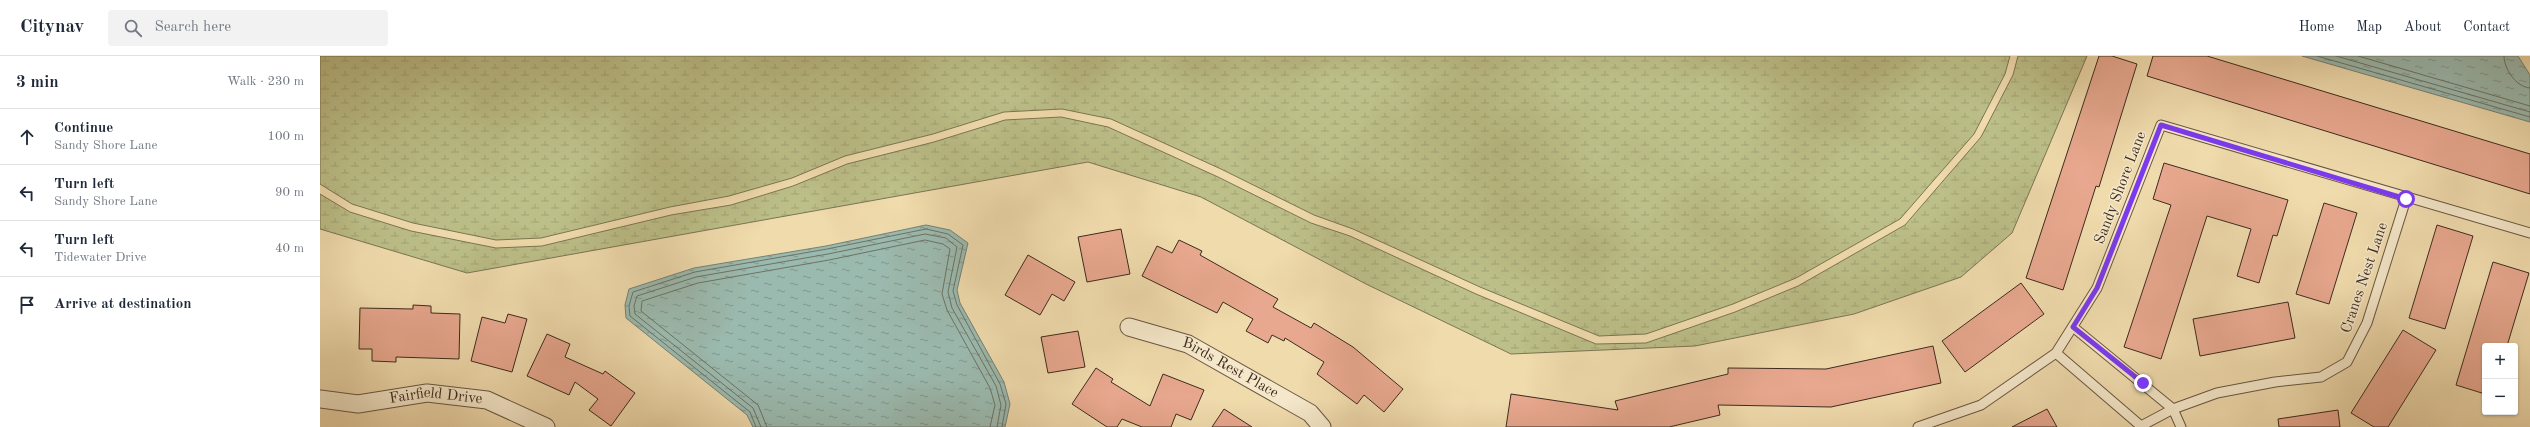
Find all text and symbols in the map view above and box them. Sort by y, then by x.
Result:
search box [108,10,388,46]
icon: search [122,17,144,39]
text: Citynav [20,18,84,37]
text: Search here [154,20,231,35]
text: Home [2299,20,2334,34]
text: Map [2356,20,2382,34]
text: About [2404,20,2441,34]
text: Contact [2463,20,2510,34]
text: 3 min [16,74,59,91]
text: Walk · 230 m [227,75,304,88]
text: Continue [54,121,113,136]
icon: ahead [16,126,38,148]
street label: Sandy Shore Lane [2093,129,2149,246]
text: 100 m [267,130,304,143]
text: Sandy Shore Lane [54,139,157,152]
text: Turn left [54,177,114,192]
icon: left [16,182,38,204]
text: 90 m [275,186,304,199]
route start [2397,190,2415,208]
text: Sandy Shore Lane [54,195,157,208]
street label: Cranes Nest Lane [2339,221,2391,335]
text: Turn left [54,233,114,248]
icon: left [16,238,38,260]
text: 40 m [275,242,304,255]
text: Tidewater Drive [54,251,146,264]
icon: arrive [16,294,38,316]
text: Arrive at destination [54,297,192,312]
street label: Birds Rest Place [1181,335,1281,401]
map controls [2482,343,2518,415]
button: + [2482,343,2518,379]
route end [2134,374,2152,392]
button: − [2482,379,2518,415]
street label: Fairfield Drive [388,385,483,407]

